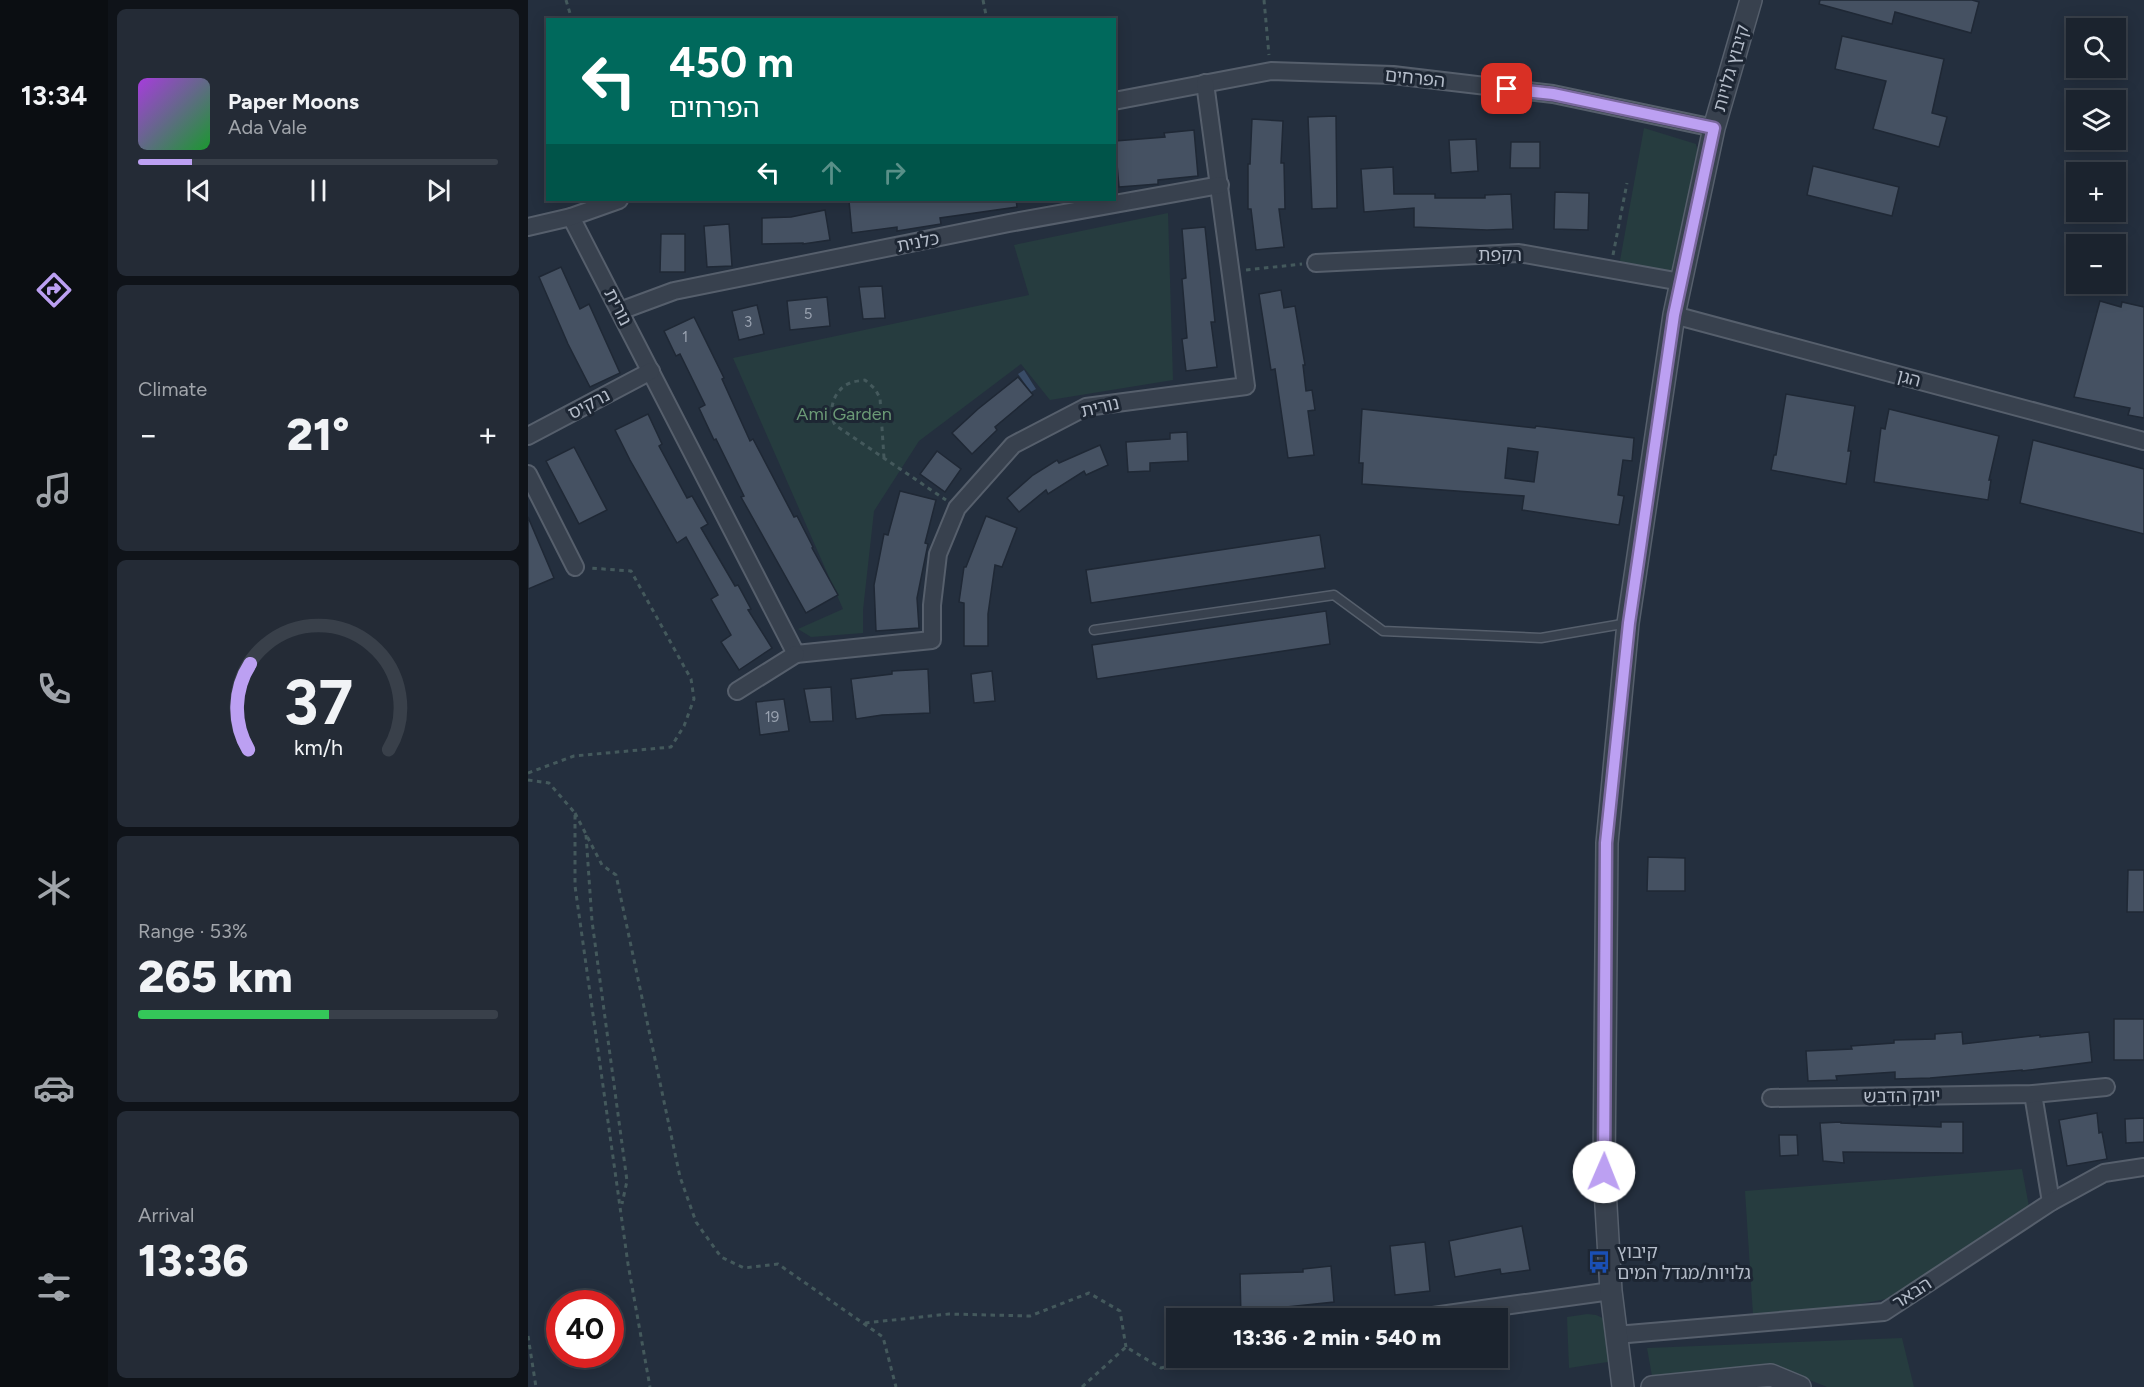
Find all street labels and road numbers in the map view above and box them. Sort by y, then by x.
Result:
street label: קיבוץ גלויות [1708,22,1754,114]
street label: הפרחים [1384,64,1446,92]
street label: כלנית [895,227,941,257]
street label: רקפת [1478,244,1522,266]
street label: נורית [599,285,637,329]
street label: הגן [1895,364,1923,392]
street label: נרקיס [564,384,614,424]
street label: נורית [1079,392,1121,422]
street label: יונק הדבש [1863,1084,1941,1108]
street label: הבאר [1888,1272,1936,1314]

